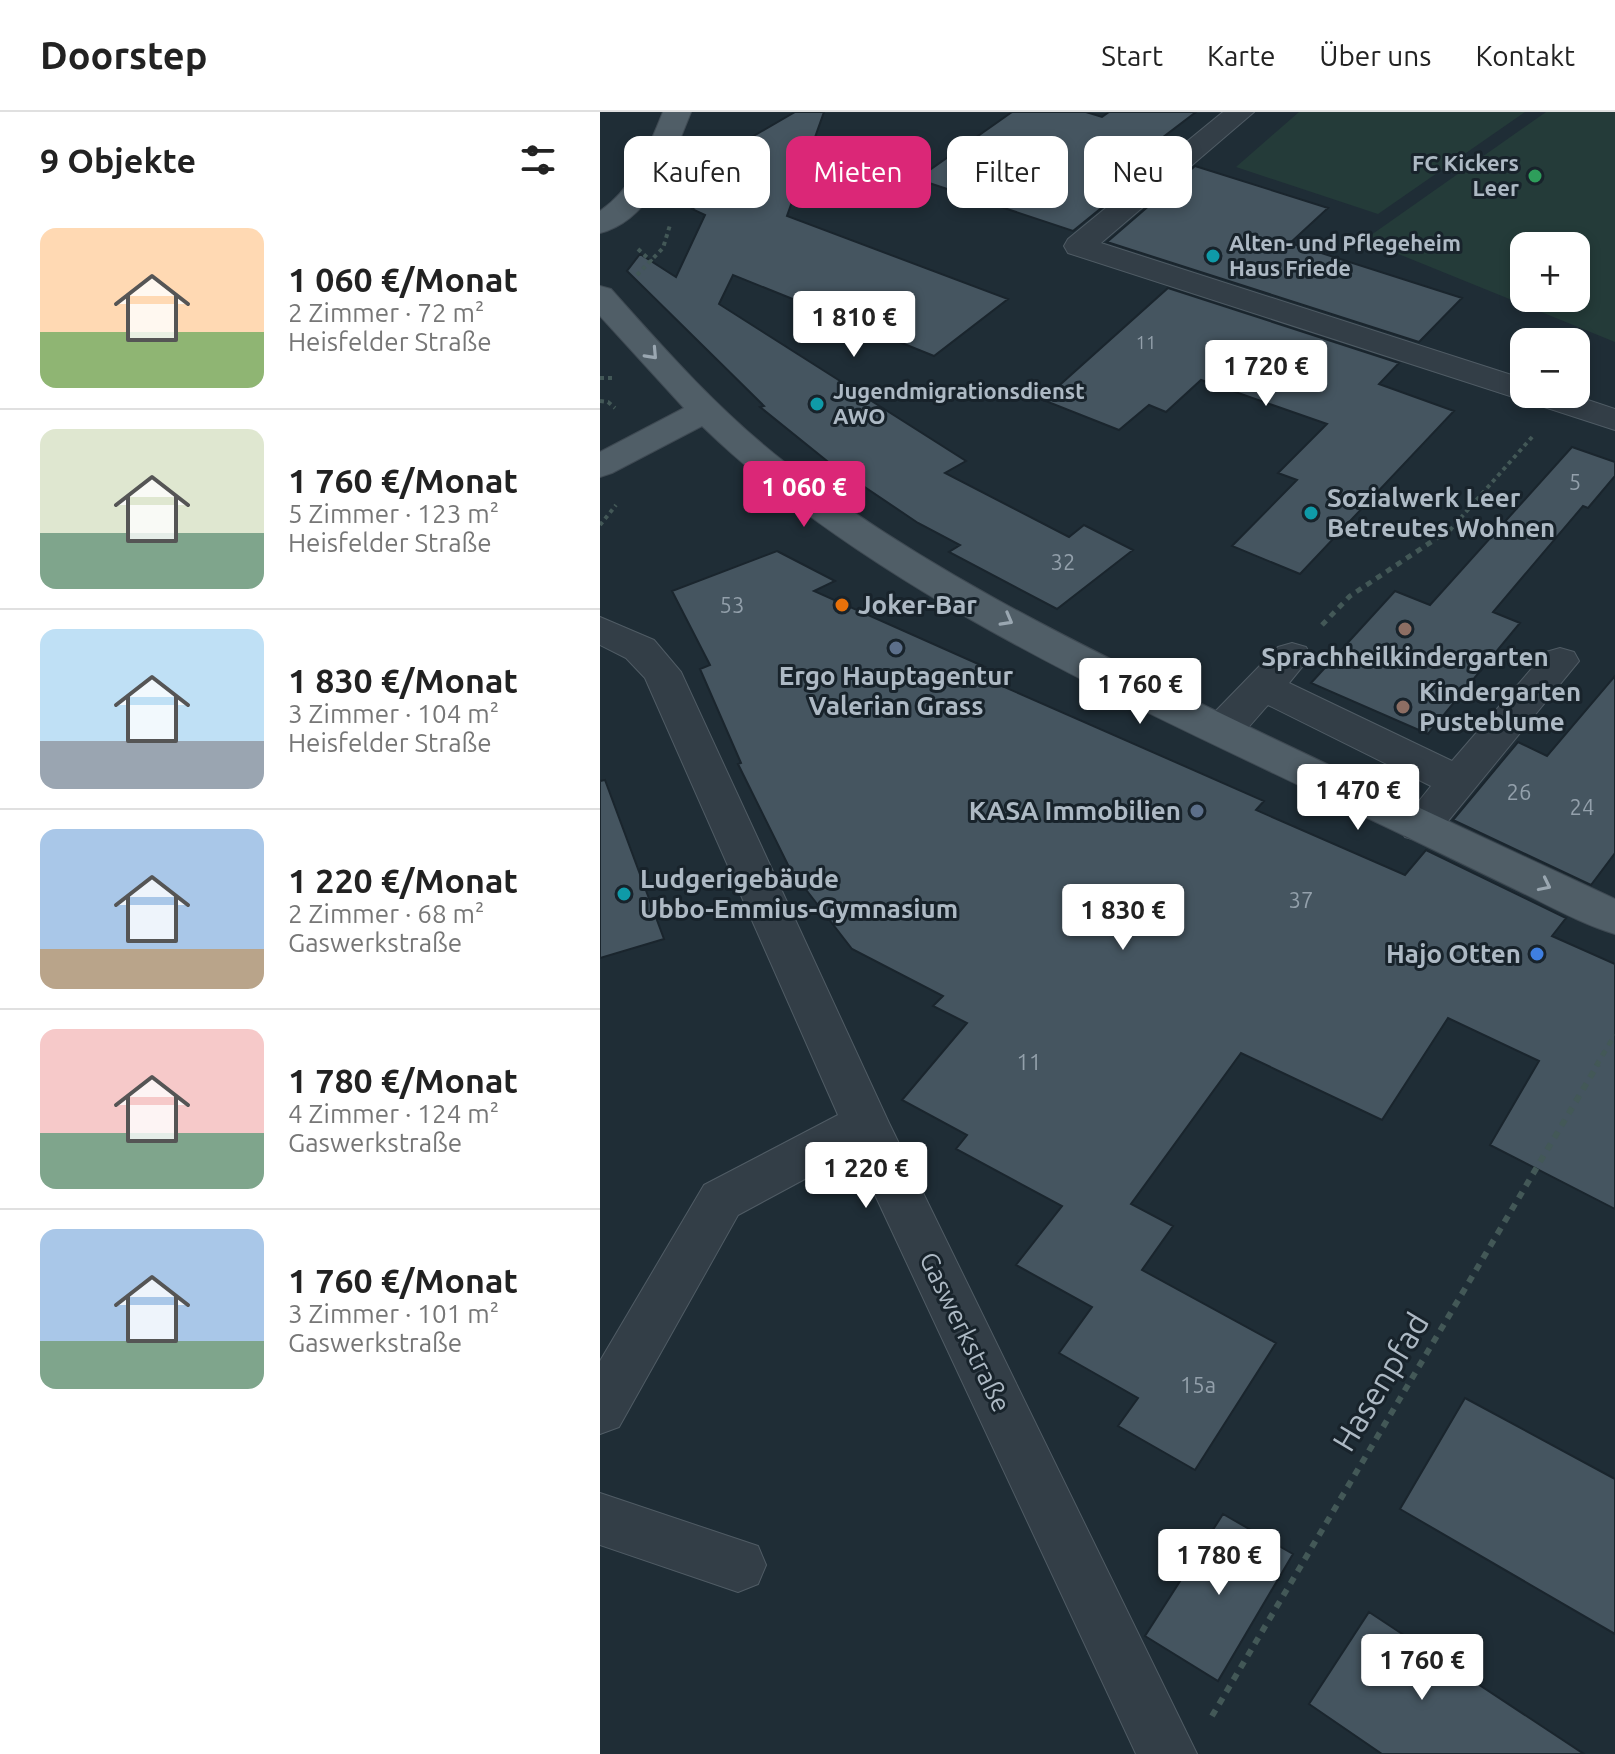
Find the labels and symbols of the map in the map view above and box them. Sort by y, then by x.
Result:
place label: FC Kickers Leer [1412,150,1519,200]
marker: FC Kickers Leer [1526,167,1544,185]
place label: Alten- und Pflegeheim Haus Friede [1229,230,1461,280]
marker: Alten- und Pflegeheim Haus Friede [1204,247,1222,265]
pin: 1 810 € [780,291,928,359]
house number: 11 [1136,332,1156,352]
pin: 1 720 € [1192,340,1340,408]
one-way arrow [642,345,657,359]
place label: Jugendmigrationsdienst AWO [833,378,1085,428]
marker: Jugendmigrationsdienst AWO [808,395,826,413]
pin: 1 060 € [730,461,878,529]
house number: 5 [1569,469,1581,494]
place label: Sozialwerk Leer Betreutes Wohnen [1327,483,1555,542]
marker: Sozialwerk Leer Betreutes Wohnen [1302,504,1320,522]
house number: 32 [1051,549,1075,574]
place label: Joker-Bar [858,590,977,619]
house number: 53 [720,592,744,617]
marker: Joker-Bar [833,596,851,614]
one-way arrow [998,610,1013,626]
marker: Sprachheilkindergarten [1396,620,1414,638]
marker: Ergo Hauptagentur Valerian Grass [887,639,905,657]
place label: Sprachheilkindergarten [1261,642,1549,671]
pin: 1 760 € [1066,658,1214,726]
place label: Ergo Hauptagentur Valerian Grass [779,661,1013,720]
place label: Kindergarten Pusteblume [1419,677,1581,736]
marker: Kindergarten Pusteblume [1394,698,1412,716]
pin: 1 470 € [1284,764,1432,832]
house number: 26 [1507,779,1531,804]
house number: 24 [1570,794,1594,819]
place label: KASA Immobilien [969,796,1181,825]
marker: KASA Immobilien [1188,802,1206,820]
place label: Ludgerigebäude Ubbo-Emmius-Gymnasium [640,864,958,923]
one-way arrow [1537,875,1551,891]
pin: 1 830 € [1049,884,1197,952]
marker: Ludgerigebäude Ubbo-Emmius-Gymnasium [615,885,633,903]
house number: 37 [1289,887,1313,912]
place label: Hajo Otten [1386,939,1521,968]
marker: Hajo Otten [1528,945,1546,963]
house number: 11 [1017,1049,1041,1074]
pin: 1 220 € [792,1142,940,1210]
street label: Gaswerkstraße [914,1247,1017,1416]
street label: Hasenpfad [1325,1306,1435,1457]
house number: 15a [1180,1372,1216,1397]
pin: 1 780 € [1145,1529,1293,1597]
pin: 1 760 € [1348,1634,1496,1702]

